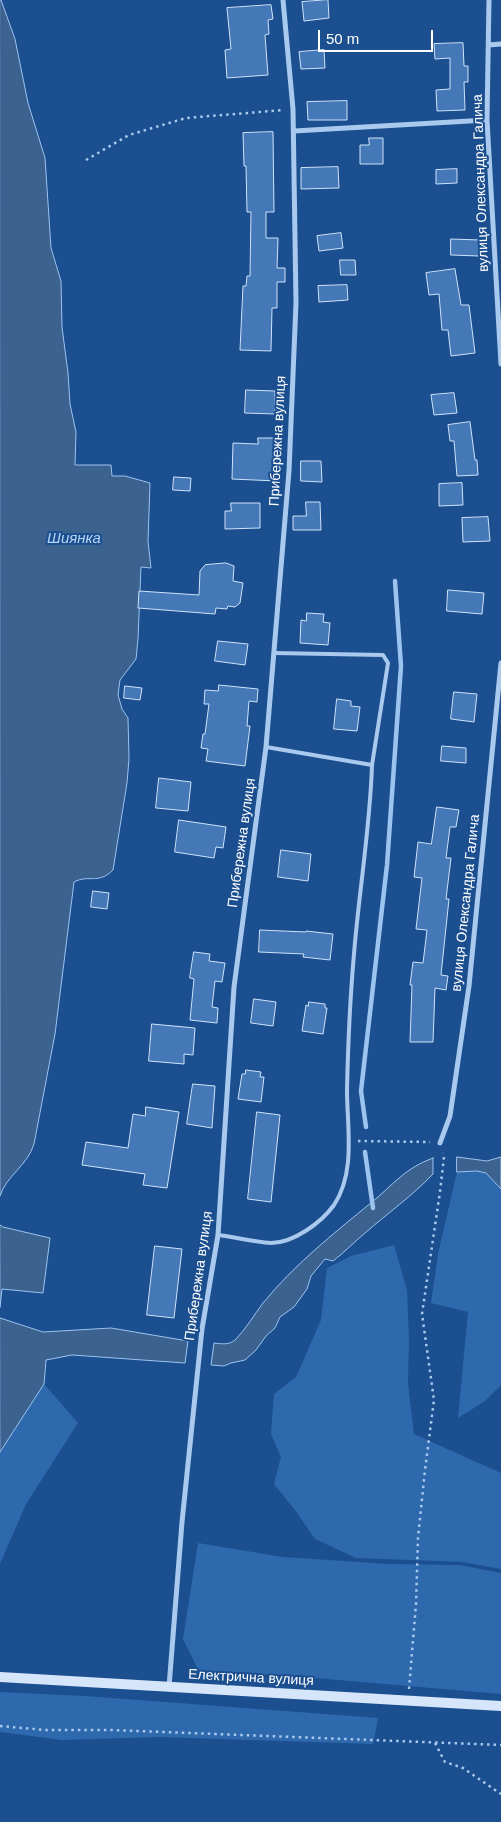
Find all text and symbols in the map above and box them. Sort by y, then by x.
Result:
scale bar [321,20,436,52]
text: 50 m [326,30,359,47]
street label: вулиця Олександра Галича [469,94,493,272]
street label: Прибережна вулиця [266,375,290,507]
water label: Шиянка [47,530,101,548]
street label: Прибережна вулиця [225,777,259,909]
street label: вулиця Олександра Галича [448,814,484,992]
street label: Прибережна вулиця [182,1210,216,1342]
street label: Електрична вулиця [188,1666,314,1690]

